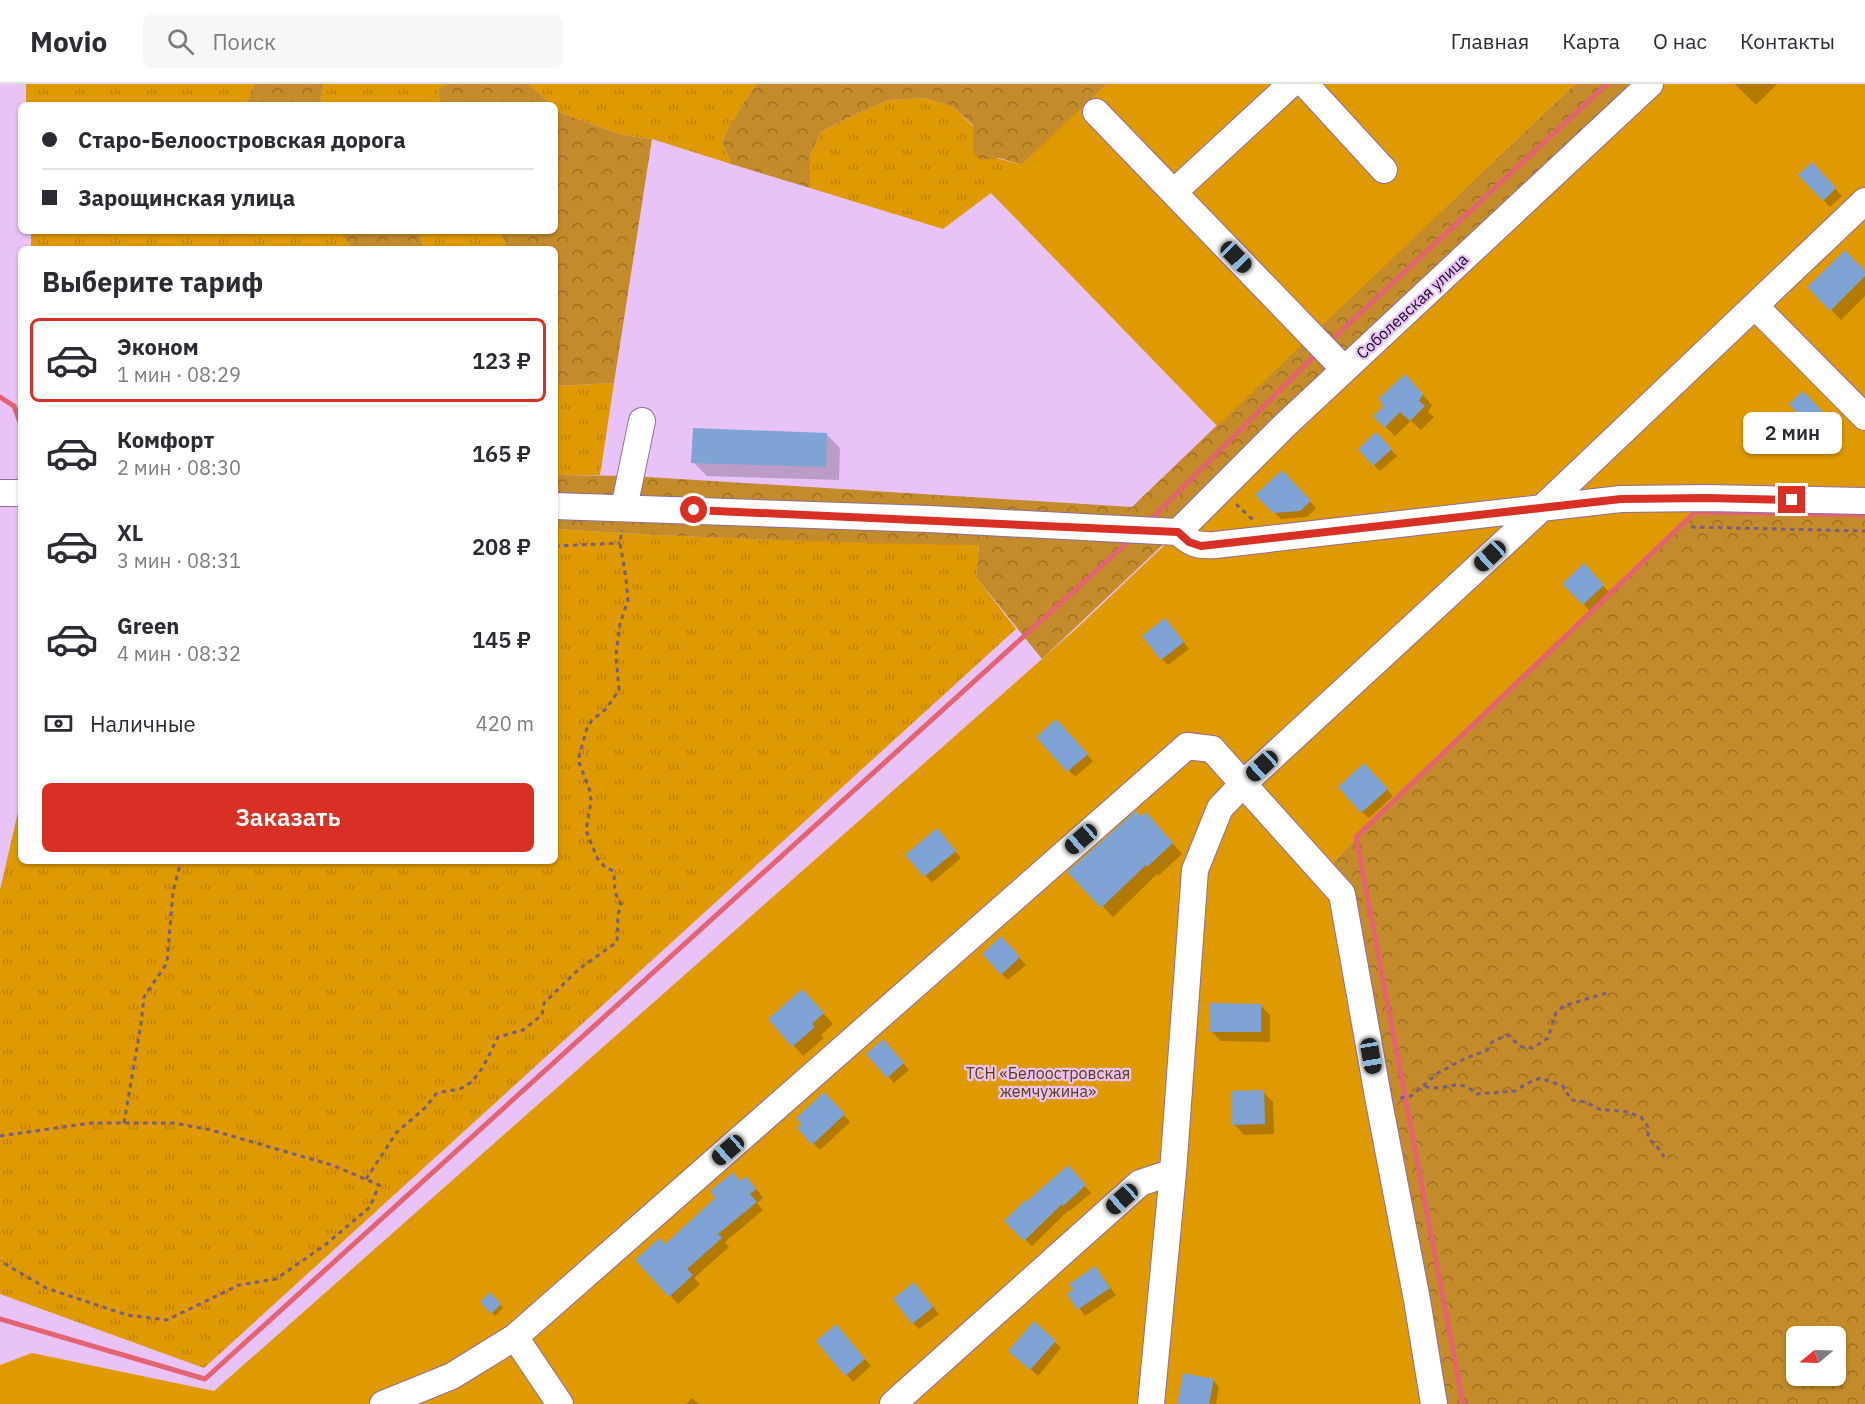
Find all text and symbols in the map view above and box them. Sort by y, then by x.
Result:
search box [143,14,563,68]
text: Movio [30,23,107,60]
icon: search [164,25,197,58]
text: Поиск [212,27,276,56]
text: Главная [1451,27,1529,55]
text: Карта [1562,27,1620,55]
text: О нас [1653,27,1707,55]
text: Контакты [1740,27,1835,55]
text: Старо-Белоостровская дорога [78,125,406,154]
text: Зарощинская улица [78,183,295,212]
car [1217,238,1255,276]
street label: Соболевская улица [1352,249,1472,363]
text: Выберите тариф [42,264,263,299]
text: Эконом [117,332,199,361]
icon: car [45,333,99,387]
text: 123 ₽ [472,346,531,375]
text: 1 мин · 08:29 [117,361,241,388]
callout: 2 мин [1742,413,1842,455]
text: 2 мин [1765,419,1820,446]
text: Комфорт [117,425,214,454]
icon: car [45,426,99,480]
text: 165 ₽ [472,439,531,468]
text: 2 мин · 08:30 [117,454,241,481]
route end [1778,486,1805,513]
route start [680,496,707,523]
text: XL [117,518,143,547]
icon: car [45,519,99,573]
text: 208 ₽ [472,532,531,561]
car [1471,537,1509,575]
text: 3 мин · 08:31 [117,547,241,574]
text: Green [117,611,179,640]
icon: car [45,612,99,666]
text: 145 ₽ [472,625,531,654]
text: 4 мин · 08:32 [117,640,241,667]
icon: cash [42,707,75,740]
text: Наличные [90,709,196,738]
text: 420 m [476,710,534,737]
car [1243,747,1281,785]
button: Заказать [42,783,534,852]
car [1062,820,1100,858]
car [1359,1037,1383,1075]
park label: ТСН «Белоостровская жемчужина» [966,1063,1130,1101]
car [709,1131,747,1169]
car [1103,1180,1141,1218]
north arrow [1786,1326,1846,1386]
map controls [1786,1326,1846,1386]

